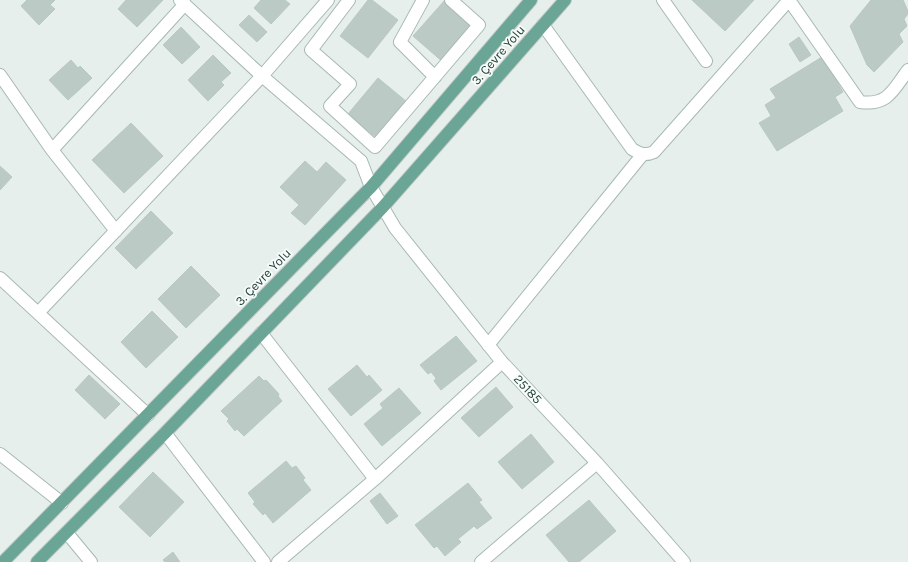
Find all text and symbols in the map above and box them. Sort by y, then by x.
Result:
street label: 3. Çevre Yolu [468,22,528,88]
street label: 3. Çevre Yolu [232,245,294,309]
street label: 25185 [511,371,545,407]

